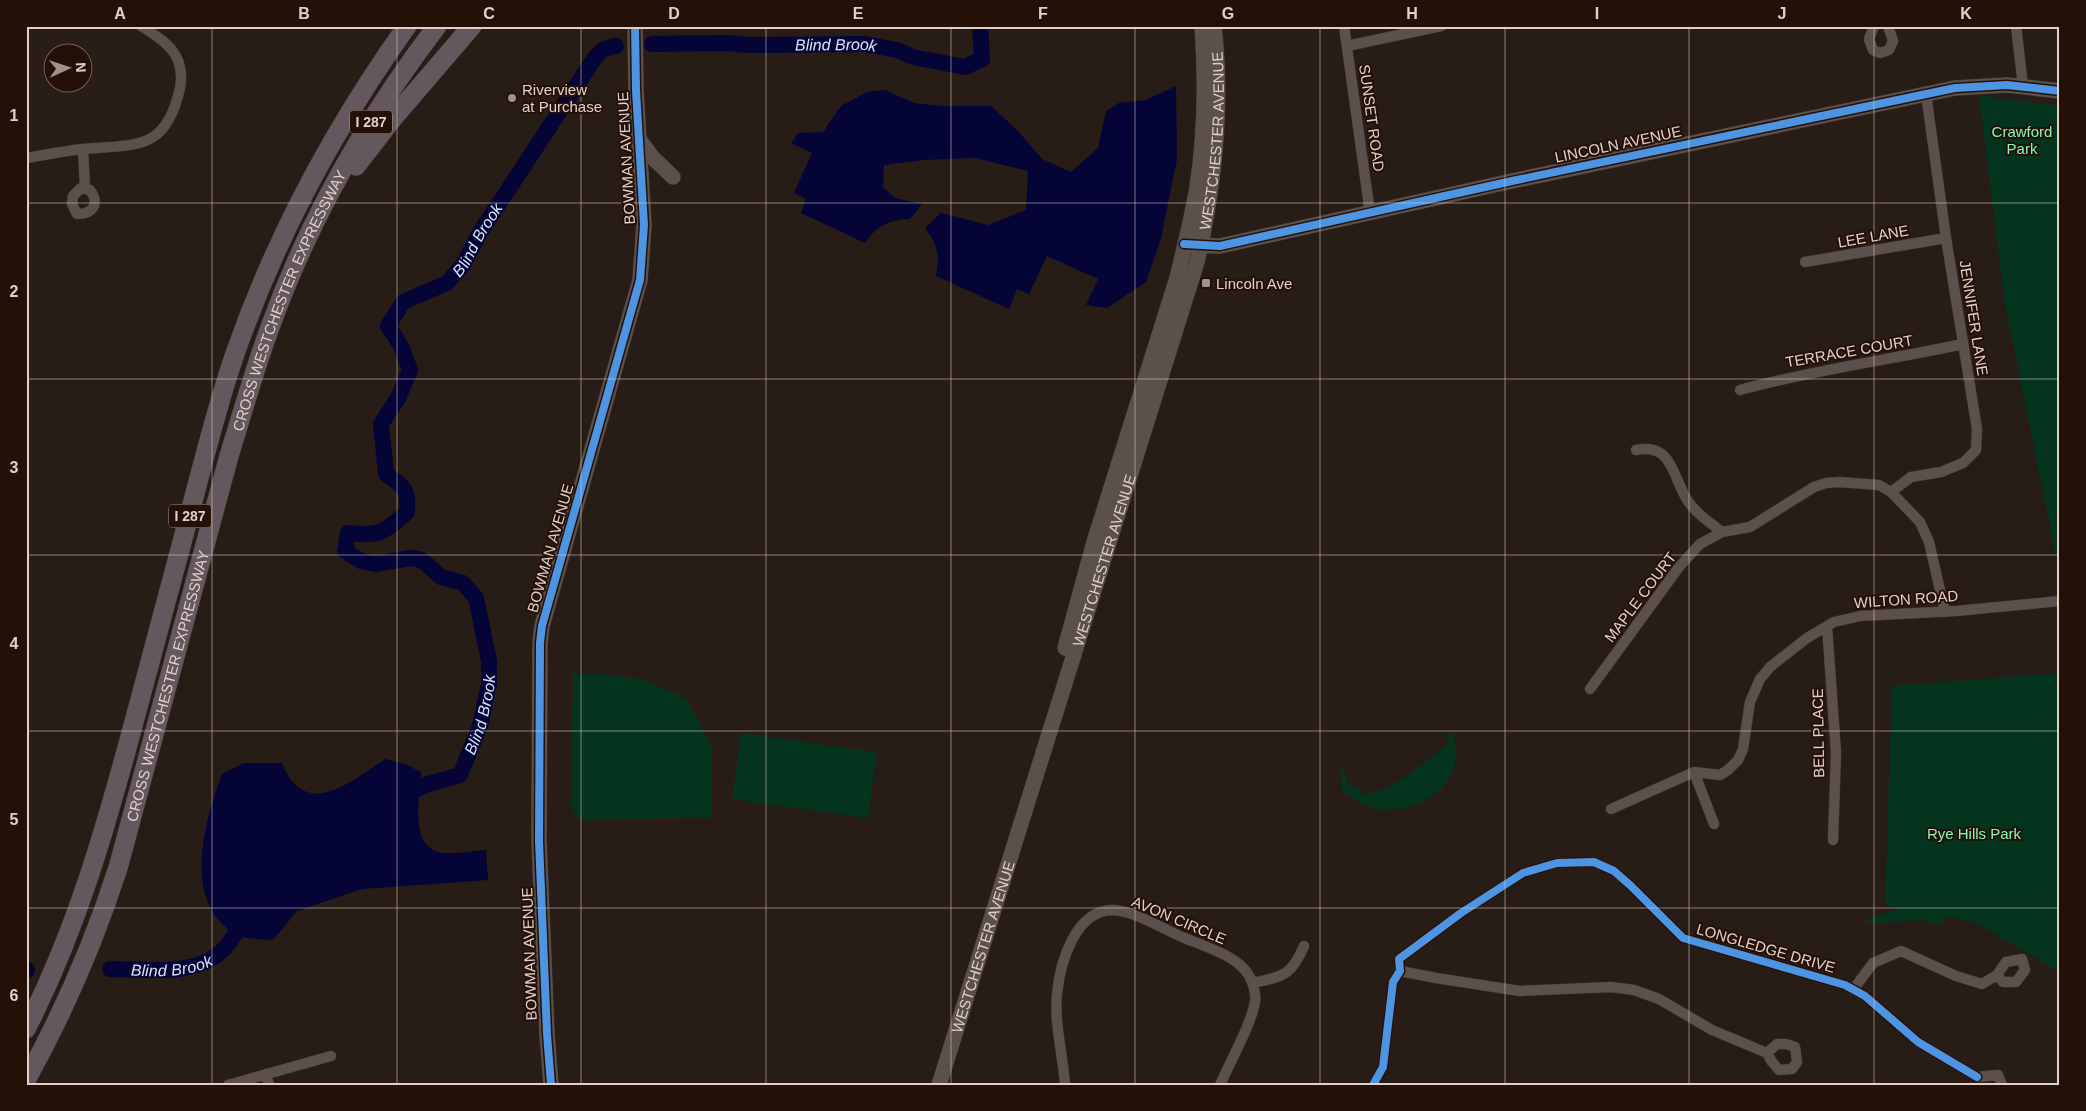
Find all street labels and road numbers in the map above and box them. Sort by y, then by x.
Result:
street label: WESTCHESTER AVENUE [1196,51,1226,231]
street label: SUNSET ROAD [1356,63,1388,173]
street label: BOWMAN AVENUE [614,91,638,225]
road number: I 287 [350,110,392,134]
street label: LINCOLN AVENUE [1553,122,1683,166]
street label: CROSS WESTCHESTER EXPRESSWAY [229,167,349,433]
street label: LEE LANE [1836,221,1910,251]
street label: JENNIFER LANE [1956,259,1992,377]
street label: TERRACE COURT [1784,331,1914,371]
street label: WESTCHESTER AVENUE [1069,472,1138,648]
street label: BOWMAN AVENUE [523,482,577,614]
road number: I 287 [169,504,211,528]
street label: CROSS WESTCHESTER EXPRESSWAY [122,548,212,823]
street label: MAPLE COURT [1601,549,1679,645]
street label: WILTON ROAD [1853,587,1959,611]
street label: BELL PLACE [1809,688,1827,778]
street label: WESTCHESTER AVENUE [947,859,1017,1035]
street label: BOWMAN AVENUE [518,887,540,1021]
street label: AVON CIRCLE [1129,893,1229,947]
street label: LONGLEDGE DRIVE [1695,920,1837,976]

